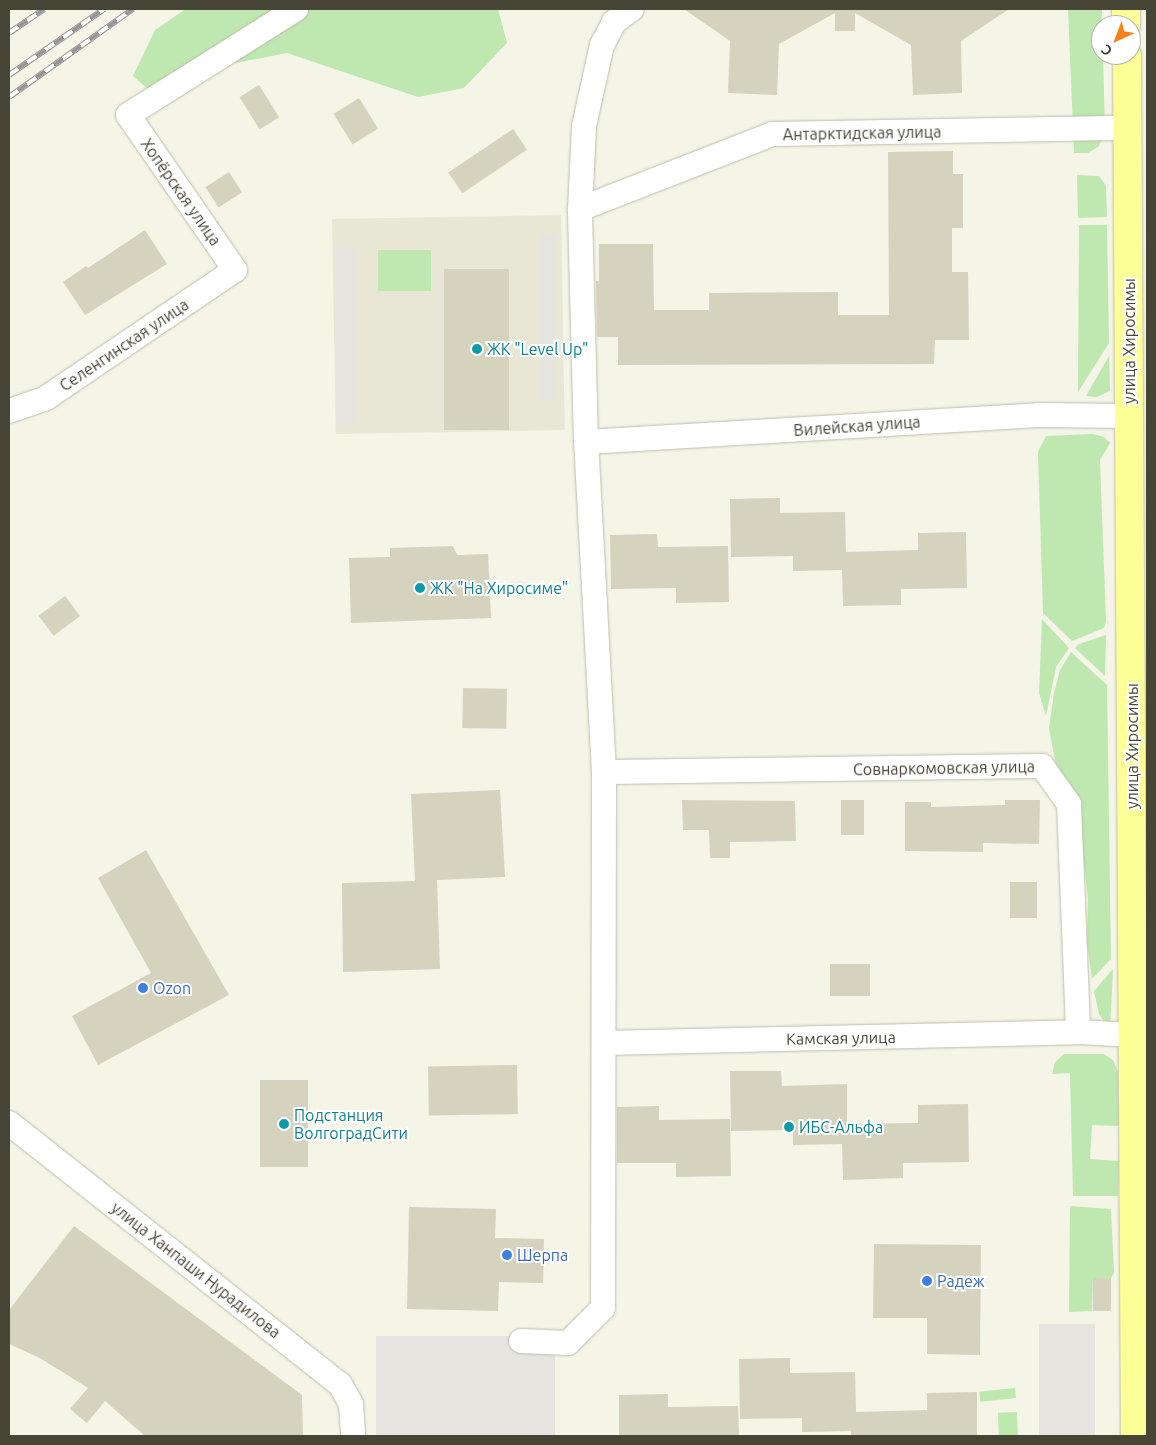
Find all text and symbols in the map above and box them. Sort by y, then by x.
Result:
north arrow [1091,15,1141,65]
text: С [1098,41,1115,59]
street label: Антарктидская улица [783,122,941,144]
street label: Хопёрская улица [137,135,225,249]
street label: улица Хиросимы [1119,278,1139,404]
street label: Селенгинская улица [56,295,192,395]
place label: ЖК "Level Up" [487,339,588,359]
marker: ЖК "Level Up" [471,343,483,355]
street label: Вилейская улица [793,412,921,440]
place label: ЖК "На Хиросиме" [430,578,568,598]
marker: ЖК "На Хиросиме" [414,582,426,594]
street label: улица Хиросимы [1122,683,1142,809]
street label: Совнаркомовская улица [853,757,1035,779]
place label: Ozon [153,978,191,998]
marker: Ozon [137,982,149,994]
street label: Камская улица [786,1027,896,1049]
place label: Подстанция ВолгоградСити [294,1105,408,1143]
place label: ИБС-Альфа [799,1117,883,1137]
marker: Подстанция ВолгоградСити [278,1118,290,1130]
marker: ИБС-Альфа [783,1121,795,1133]
street label: улица Ханпаши Нурадилова [108,1198,284,1342]
place label: Шерпа [517,1245,568,1265]
marker: Шерпа [501,1249,513,1261]
place label: Радеж [937,1271,985,1291]
marker: Радеж [921,1275,933,1287]

